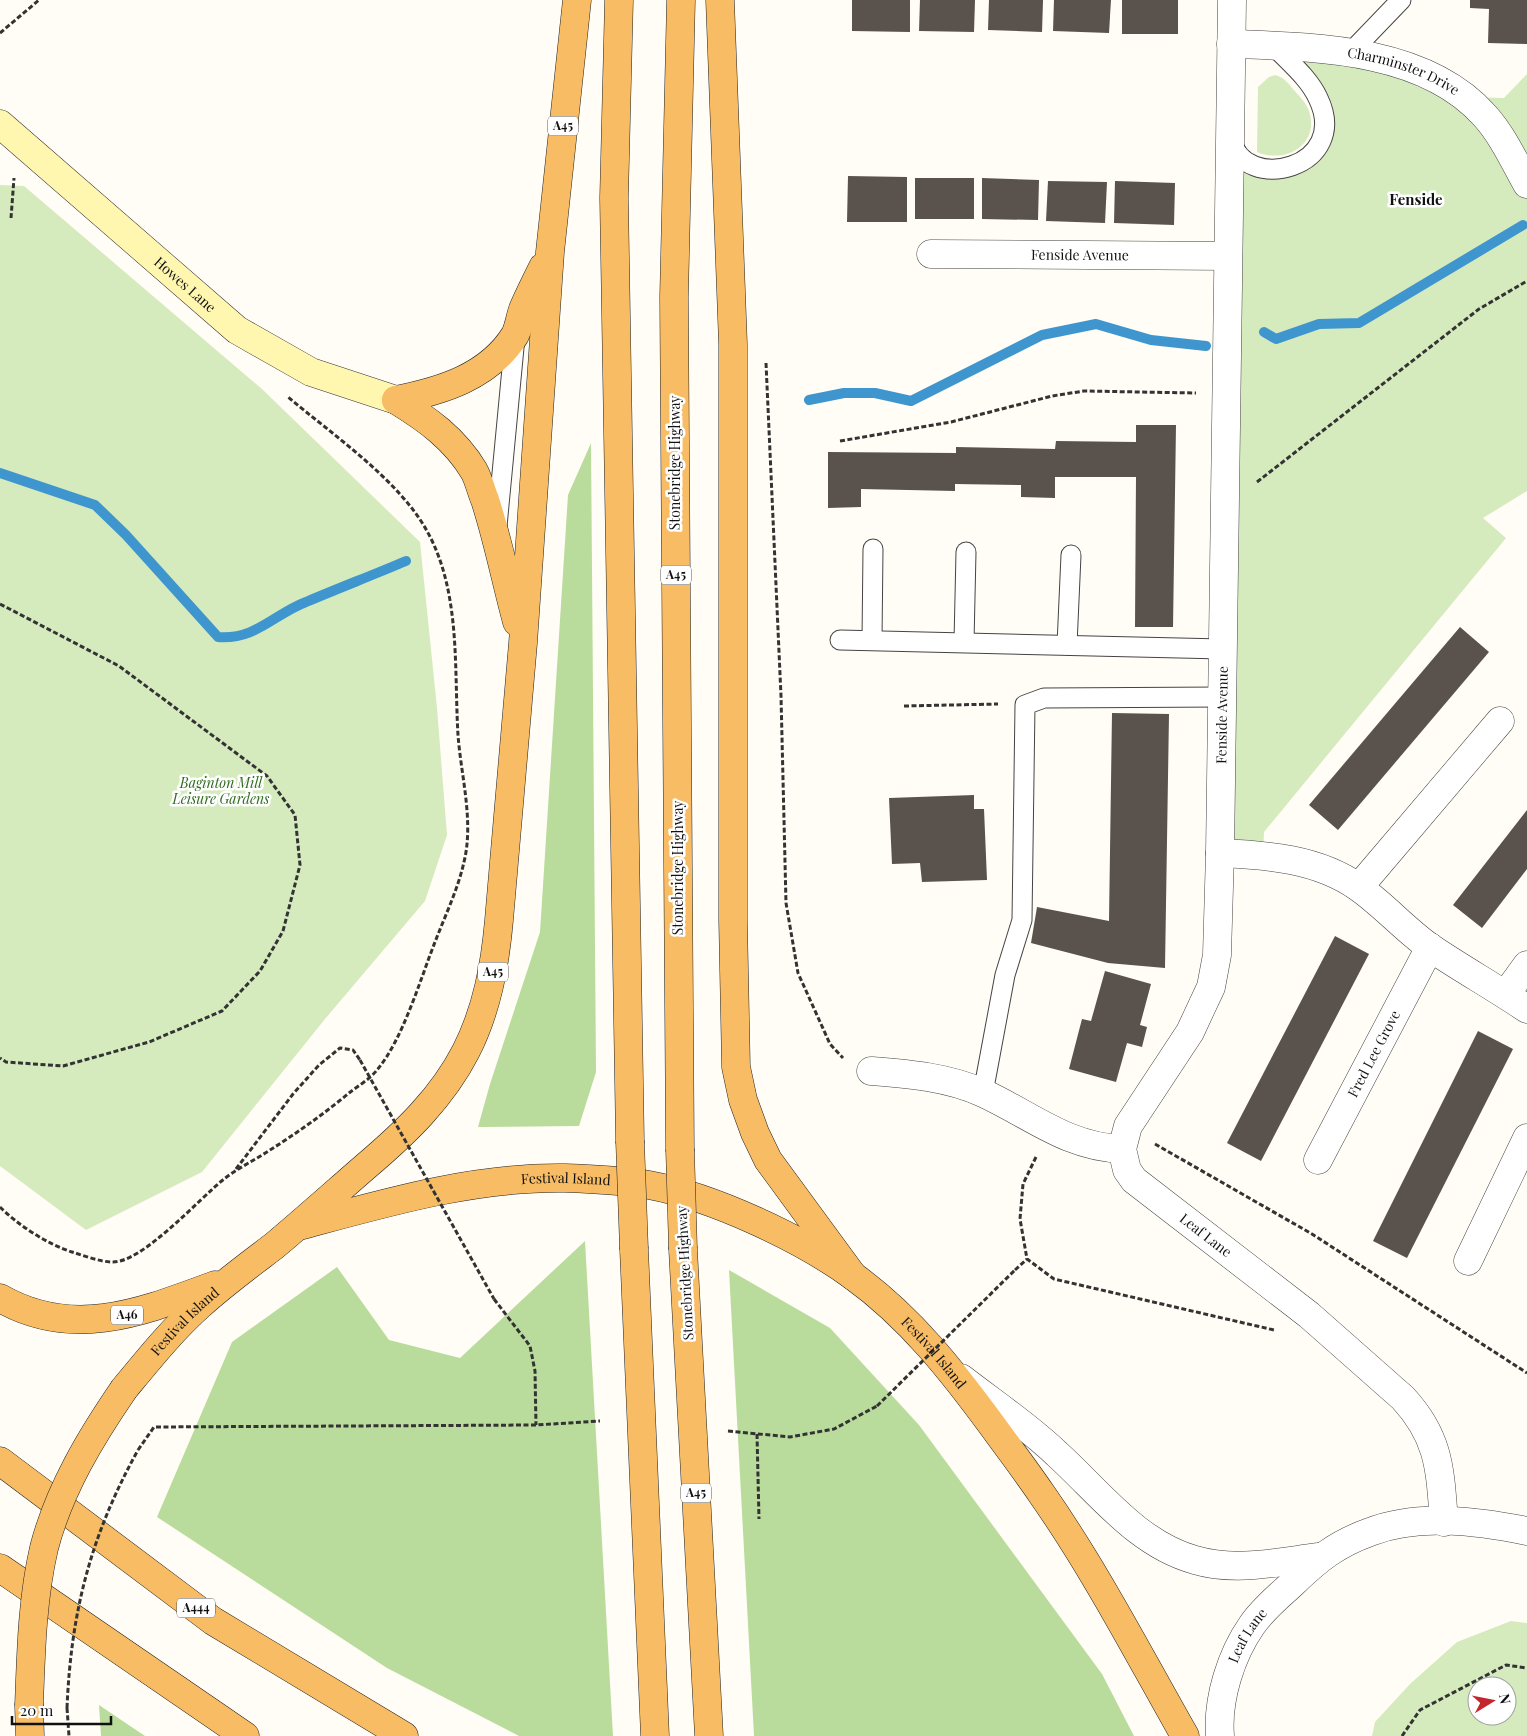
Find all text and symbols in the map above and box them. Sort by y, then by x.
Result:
street label: Charminster Drive [1346,42,1463,99]
road number: A45 [548,116,578,136]
district label: Fenside [1389,189,1443,209]
street label: Fenside Avenue [1031,245,1129,264]
street label: Howes Lane [150,252,220,316]
street label: Stonebridge Highway [665,396,684,530]
road number: A45 [661,566,691,584]
street label: Fenside Avenue [1211,666,1232,764]
park label: Baginton Mill Leisure Gardens [172,773,270,808]
street label: Stonebridge Highway [668,801,687,935]
road number: A45 [478,962,508,982]
street label: Fred Lee Grove [1343,1007,1404,1100]
street label: Festival Island [520,1168,611,1189]
street label: Stonebridge Highway [671,1205,698,1341]
street label: Leaf Lane [1176,1209,1236,1261]
street label: Festival Island [146,1283,223,1359]
road number: A46 [111,1306,143,1324]
street label: Festival Island [897,1312,971,1392]
road number: A45 [681,1484,711,1502]
road number: A444 [177,1599,215,1618]
street label: Leaf Lane [1223,1604,1271,1666]
north arrow [1467,1676,1517,1726]
text: N [1495,1692,1516,1705]
scale bar [12,1694,111,1726]
text: 20 m [20,1700,54,1720]

